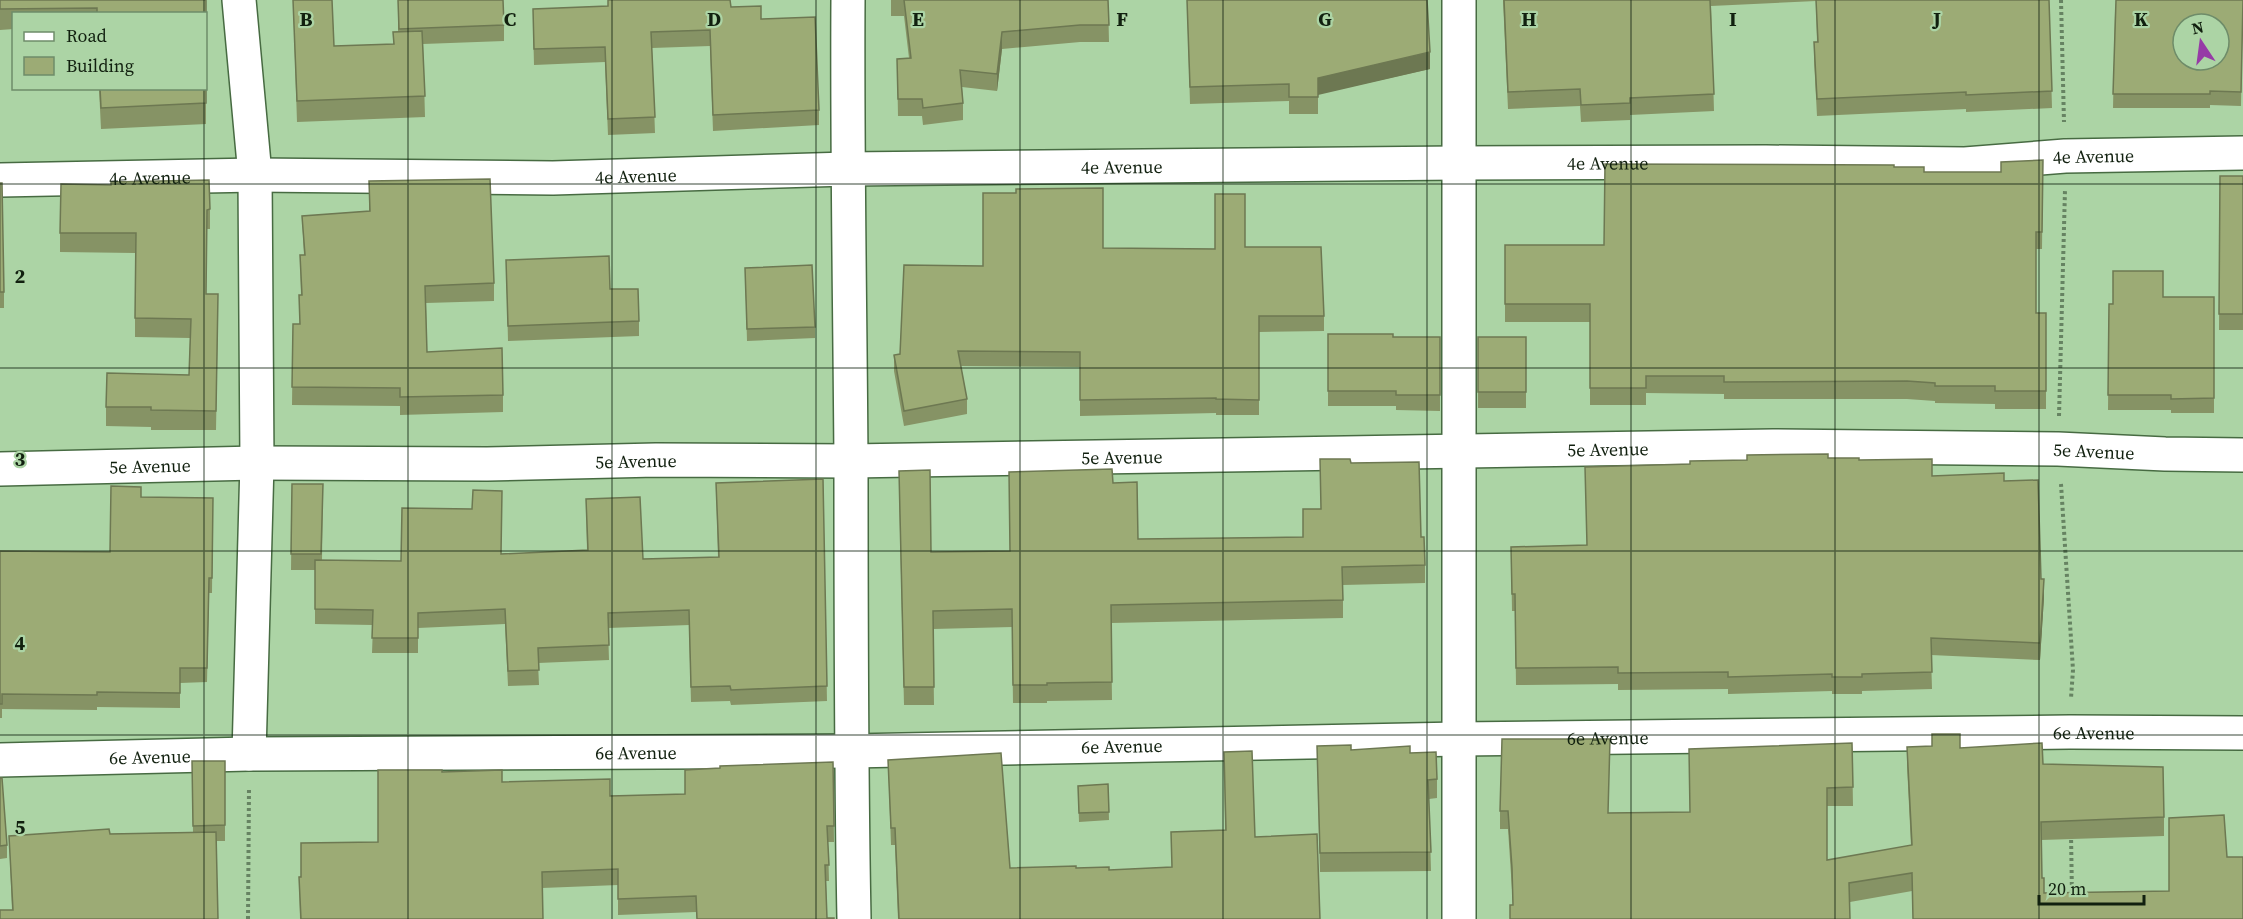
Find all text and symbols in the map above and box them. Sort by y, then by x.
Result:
text: B [299,5,313,33]
text: C [504,5,516,33]
text: D [707,5,721,33]
text: E [912,5,924,33]
text: F [1116,5,1128,33]
text: G [1318,5,1332,33]
text: H [1521,5,1537,33]
text: I [1729,5,1737,33]
text: J [1931,5,1941,33]
text: K [2134,5,2148,33]
legend [12,12,207,90]
north arrow [2171,12,2231,72]
text: N [2189,15,2206,39]
text: Road [66,23,107,48]
text: Building [66,53,134,78]
street label: 4e Avenue [2052,142,2134,169]
street label: 4e Avenue [1567,150,1649,175]
street label: 4e Avenue [1081,153,1163,179]
street label: 4e Avenue [595,162,677,189]
street label: 4e Avenue [109,164,191,190]
text: 2 [15,262,26,290]
street label: 5e Avenue [1567,436,1649,462]
street label: 5e Avenue [2053,436,2135,465]
street label: 5e Avenue [1081,443,1163,470]
text: 3 [15,445,26,473]
street label: 5e Avenue [595,447,677,474]
street label: 5e Avenue [109,452,191,479]
text: 4 [15,629,26,657]
street label: 6e Avenue [2053,719,2135,745]
street label: 6e Avenue [1567,724,1649,750]
street label: 6e Avenue [1081,732,1163,759]
street label: 6e Avenue [595,739,677,765]
street label: 6e Avenue [109,743,191,770]
text: 5 [15,813,26,841]
scale bar [2039,868,2144,906]
text: 20 m [2048,876,2086,901]

